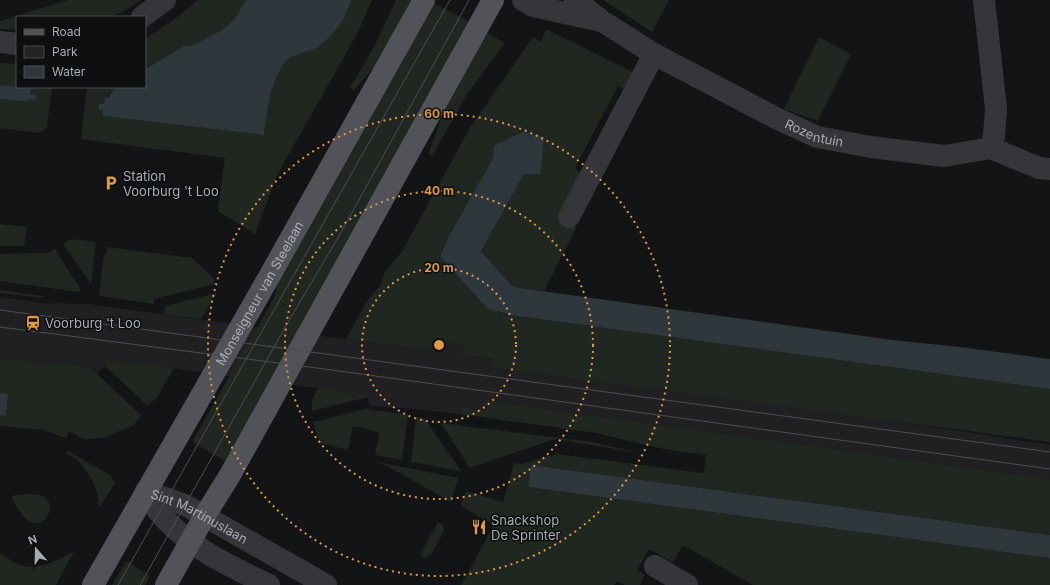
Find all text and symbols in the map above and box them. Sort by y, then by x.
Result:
legend [16,16,146,88]
text: Road [52,24,81,39]
text: Park [52,44,78,59]
text: Water [52,64,86,79]
text: 60 m [424,106,454,121]
street label: Rozentuin [783,115,845,150]
place label: Station Voorburg 't Loo [123,168,219,199]
parking icon: Station Voorburg 't Loo [102,174,120,192]
text: 40 m [424,183,454,198]
street label: Monseigneur van Steelaan [212,218,307,368]
text: 20 m [424,260,454,275]
station icon: Voorburg 't Loo [24,314,42,332]
place label: Voorburg 't Loo [45,315,141,331]
centre of rings [432,338,446,352]
street label: Sint Martinuslaan [149,485,251,547]
place label: Snackshop De Sprinter [491,512,561,543]
restaurant icon: Snackshop De Sprinter [470,518,488,536]
north arrow [16,529,56,569]
text: N [26,532,39,548]

